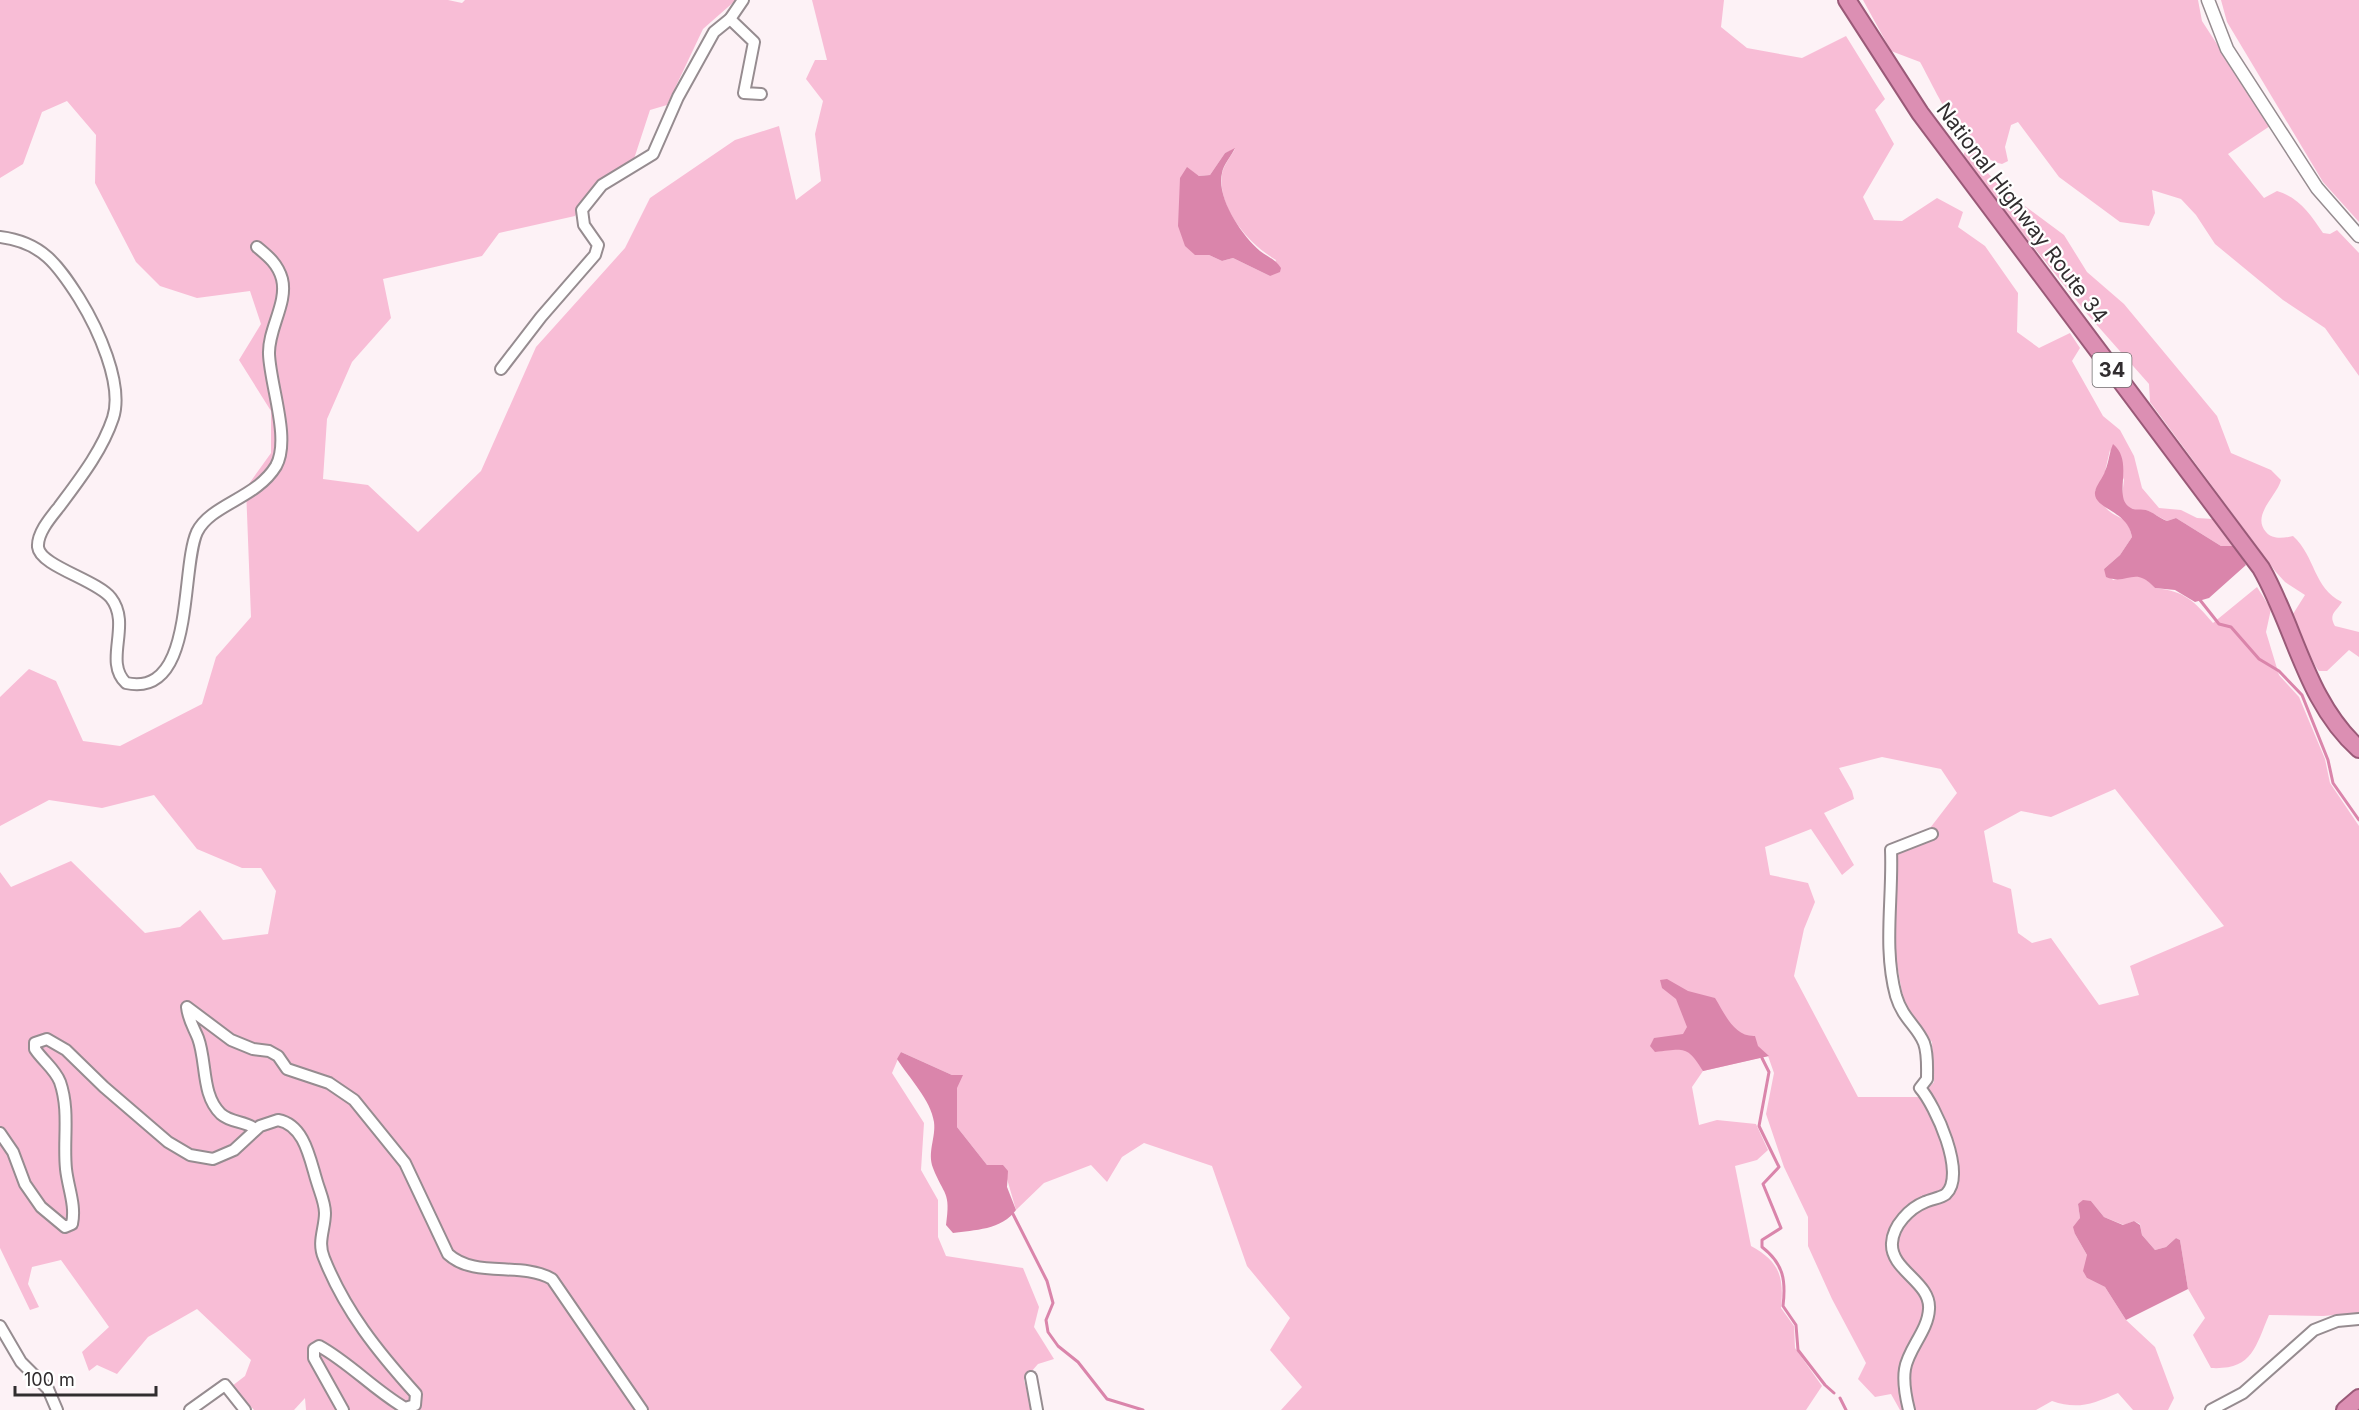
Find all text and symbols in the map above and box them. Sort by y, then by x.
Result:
street label: National Highway Route 34 [1931,98,2113,328]
road number: 34 [2092,353,2132,387]
scale bar [15,1359,156,1397]
text: 100 m [24,1369,75,1390]

